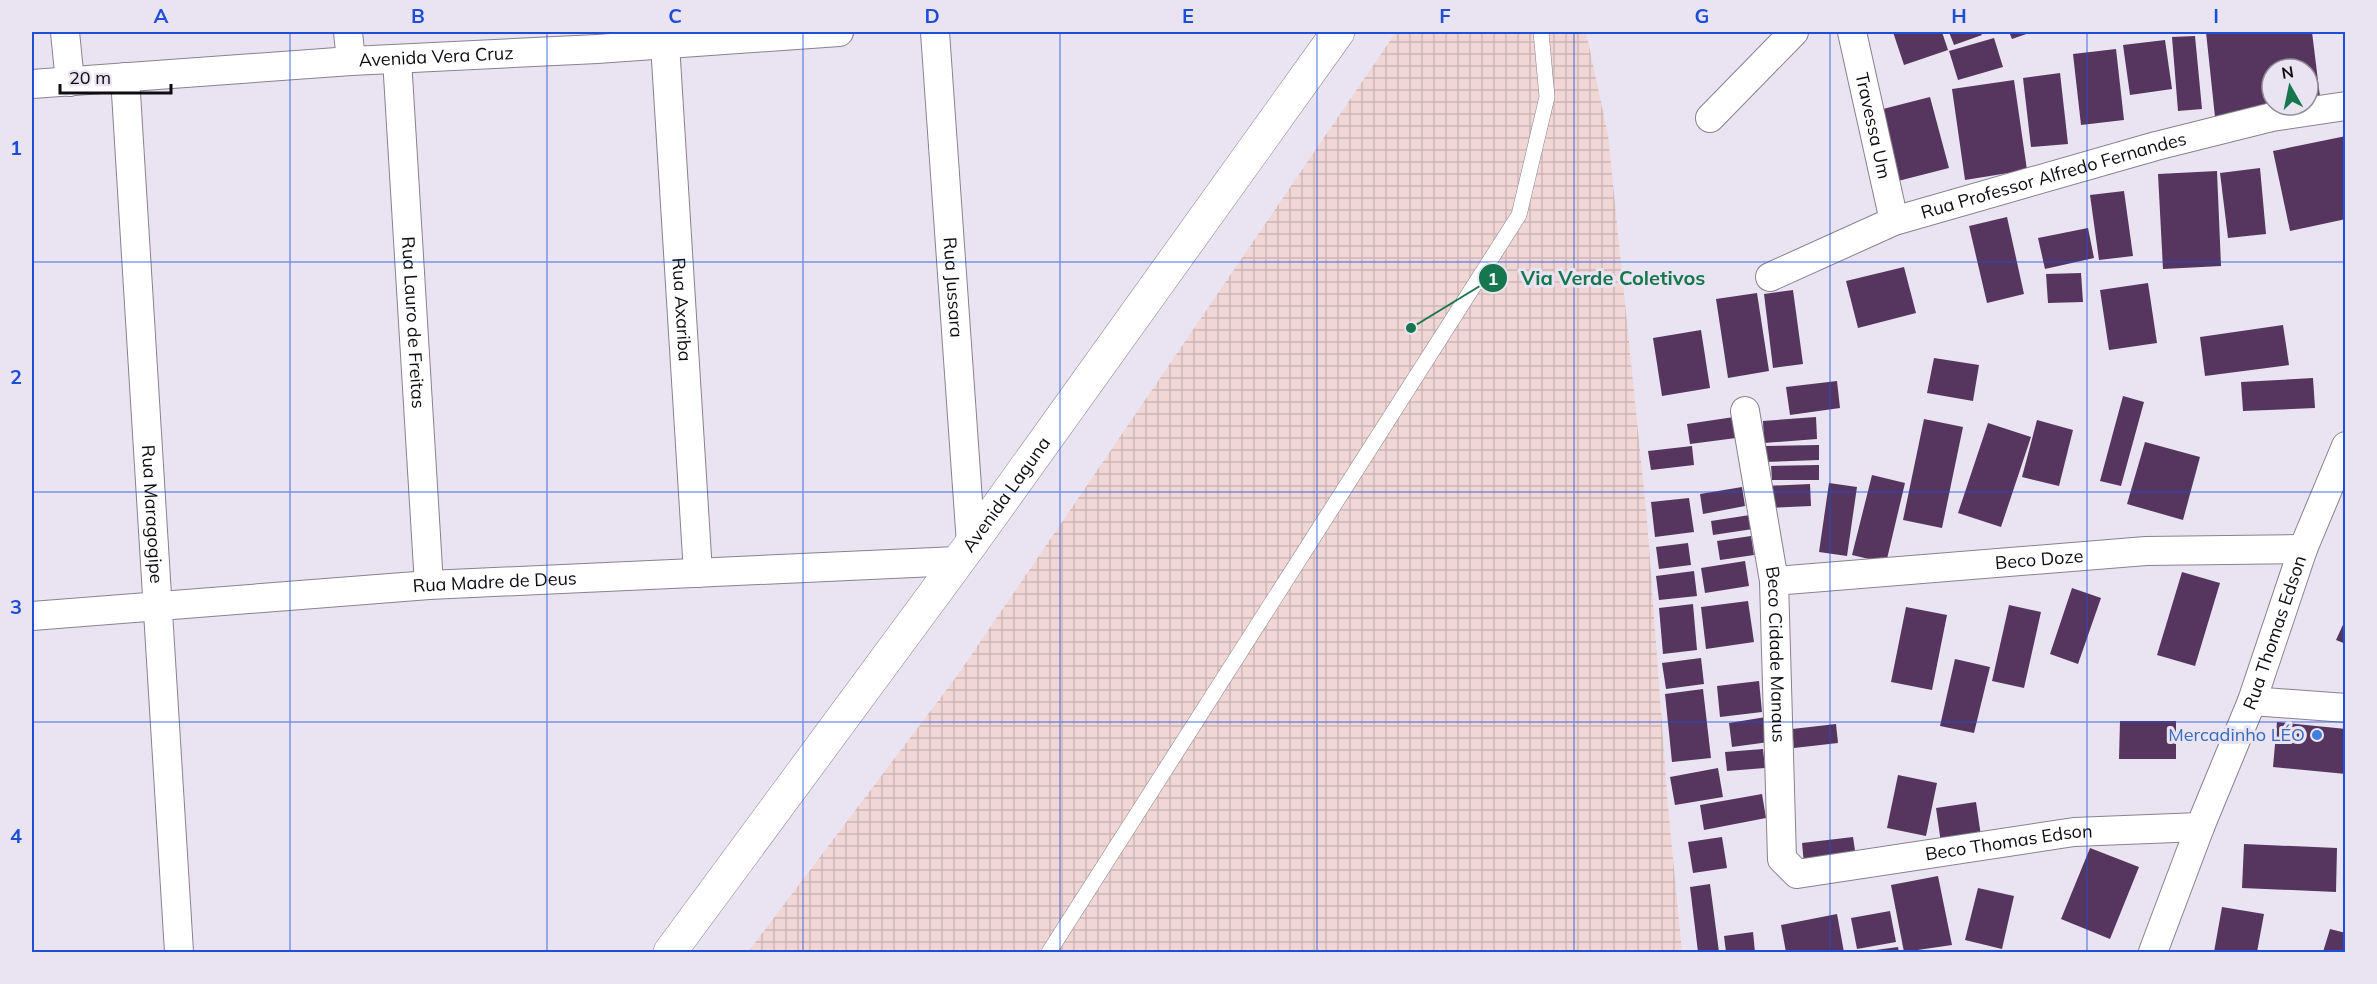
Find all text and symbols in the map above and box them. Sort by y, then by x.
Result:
text: A [154,3,169,28]
text: B [411,3,425,28]
text: C [668,3,682,28]
text: D [924,3,940,28]
text: E [1182,3,1194,28]
text: F [1439,3,1451,28]
text: G [1695,3,1709,28]
text: H [1951,3,1967,28]
text: I [2213,3,2219,28]
street label: Avenida Vera Cruz [358,41,514,72]
scale bar [60,57,171,95]
north arrow [2260,57,2320,117]
text: N [2280,61,2295,83]
text: 20 m [69,66,111,89]
street label: Travessa Um [1850,70,1896,181]
street label: Rua Professor Alfredo Fernandes [1918,127,2189,224]
text: 1 [10,135,22,160]
street label: Rua Lauro de Freitas [397,236,430,409]
street label: Rua Jussara [938,236,968,338]
street label: Rua Axariba [667,257,697,362]
callout: Via Verde Coletivos [1478,259,1717,297]
text: Via Verde Coletivos [1520,265,1705,290]
text: 1 [1488,267,1498,290]
text: 2 [10,364,22,389]
street label: Avenida Laguna [957,432,1055,556]
street label: Rua Maragogipe [137,444,168,584]
street label: Beco Doze [1994,544,2084,574]
street label: Rua Thomas Edson [2238,552,2311,713]
street label: Beco Cidade Manaus [1761,565,1791,743]
street label: Rua Madre de Deus [412,566,577,597]
text: 3 [10,594,22,619]
place label: Mercadinho LÉO [2168,723,2305,746]
marker: Mercadinho LÉO [2310,728,2324,742]
street label: Beco Thomas Edson [1924,819,2093,865]
text: 4 [10,823,22,848]

